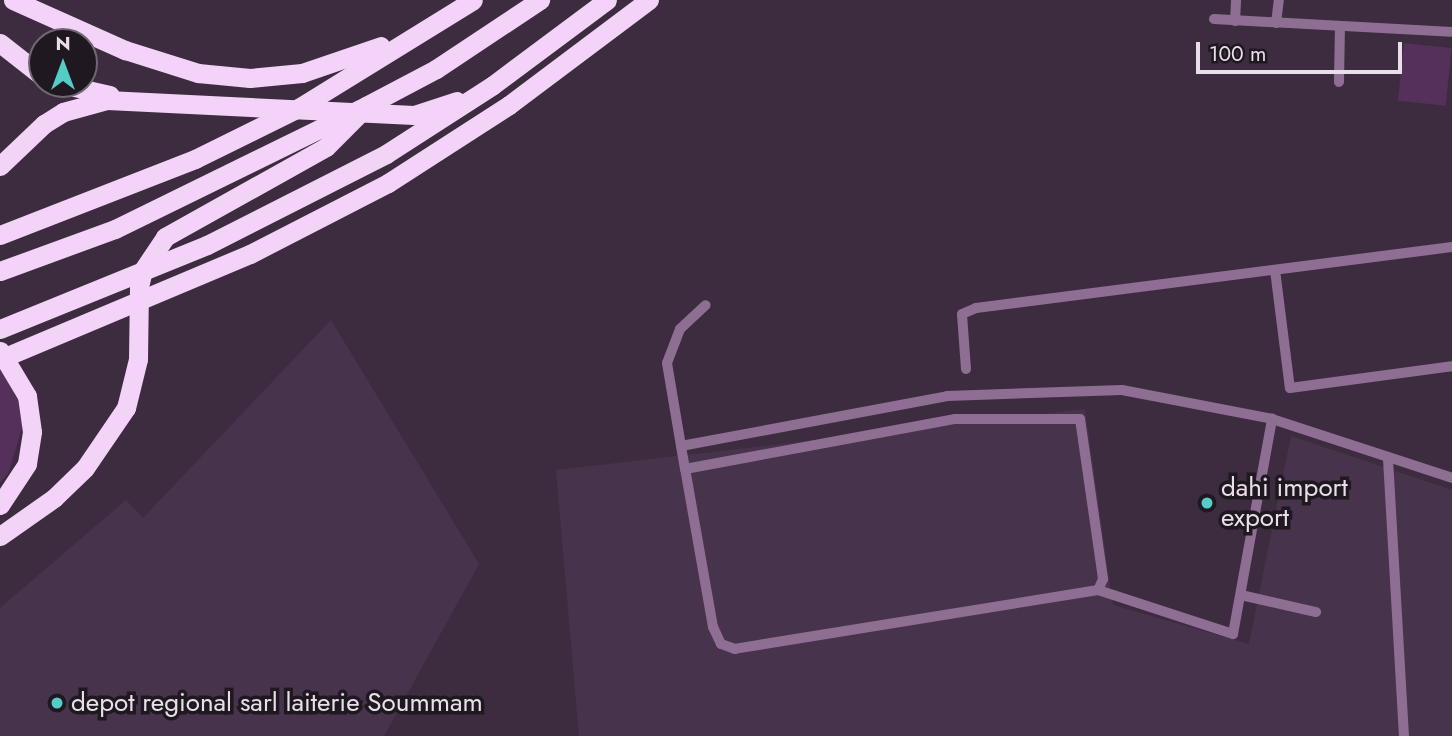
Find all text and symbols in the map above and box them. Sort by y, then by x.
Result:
north arrow [28,28,98,98]
scale bar [1200,28,1406,72]
text: N [55,30,71,57]
text: 100 m [1209,39,1266,69]
place label: dahi import export [1221,472,1348,534]
marker: dahi import export [1199,495,1215,511]
place label: depot regional sarl laiterie Soummam [71,687,483,719]
marker: depot regional sarl laiterie Soummam [49,695,65,711]

